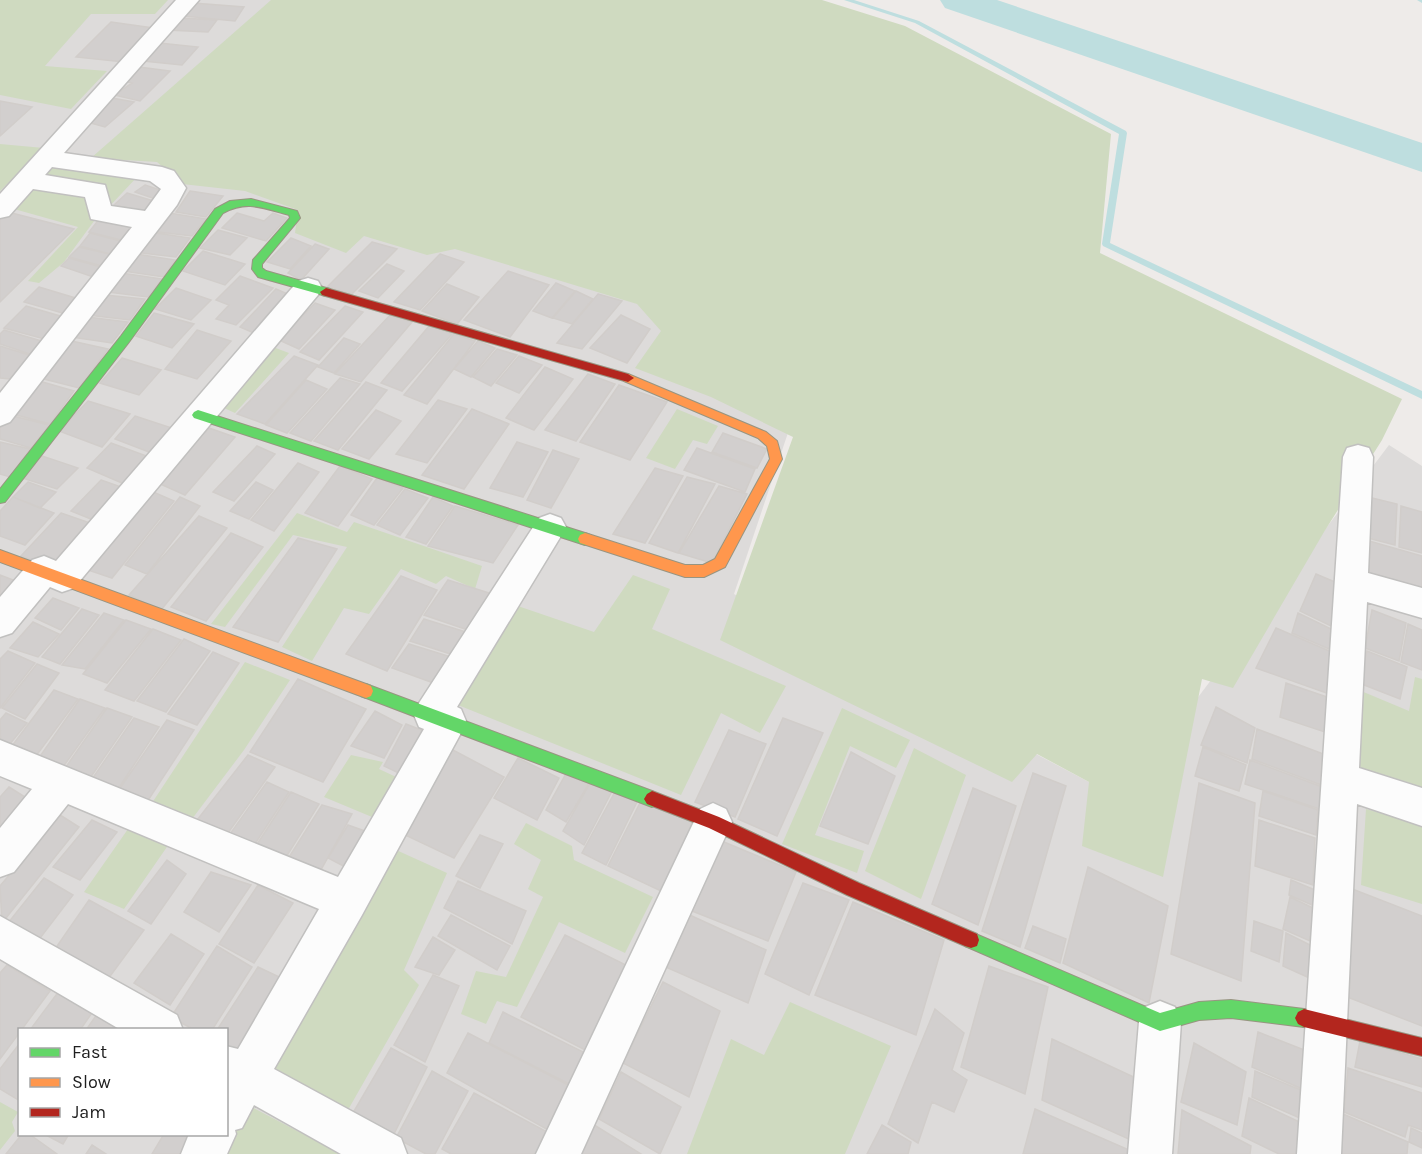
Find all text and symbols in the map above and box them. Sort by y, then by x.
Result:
legend [18,1028,228,1136]
text: Fast [72,1041,107,1063]
text: Slow [72,1071,111,1093]
text: Jam [72,1101,106,1123]

